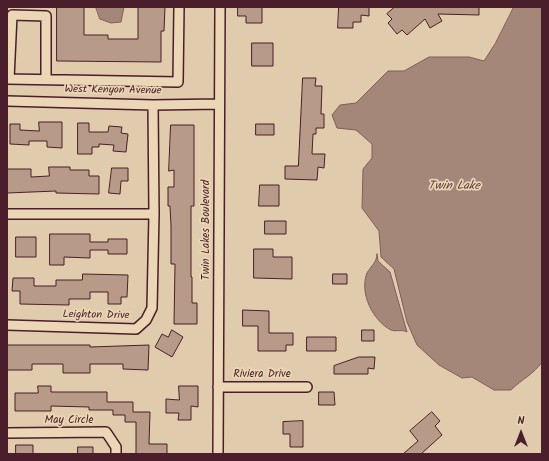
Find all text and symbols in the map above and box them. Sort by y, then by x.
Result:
street label: West Kenyon Avenue [64,84,162,98]
street label: Twin Lakes Boulevard [200,180,214,280]
water label: Twin Lake [428,180,480,194]
street label: Leighton Drive [62,309,130,323]
street label: Riviera Drive [233,368,291,382]
text: N [518,412,524,430]
north arrow [501,413,541,453]
street label: May Circle [45,414,93,428]

